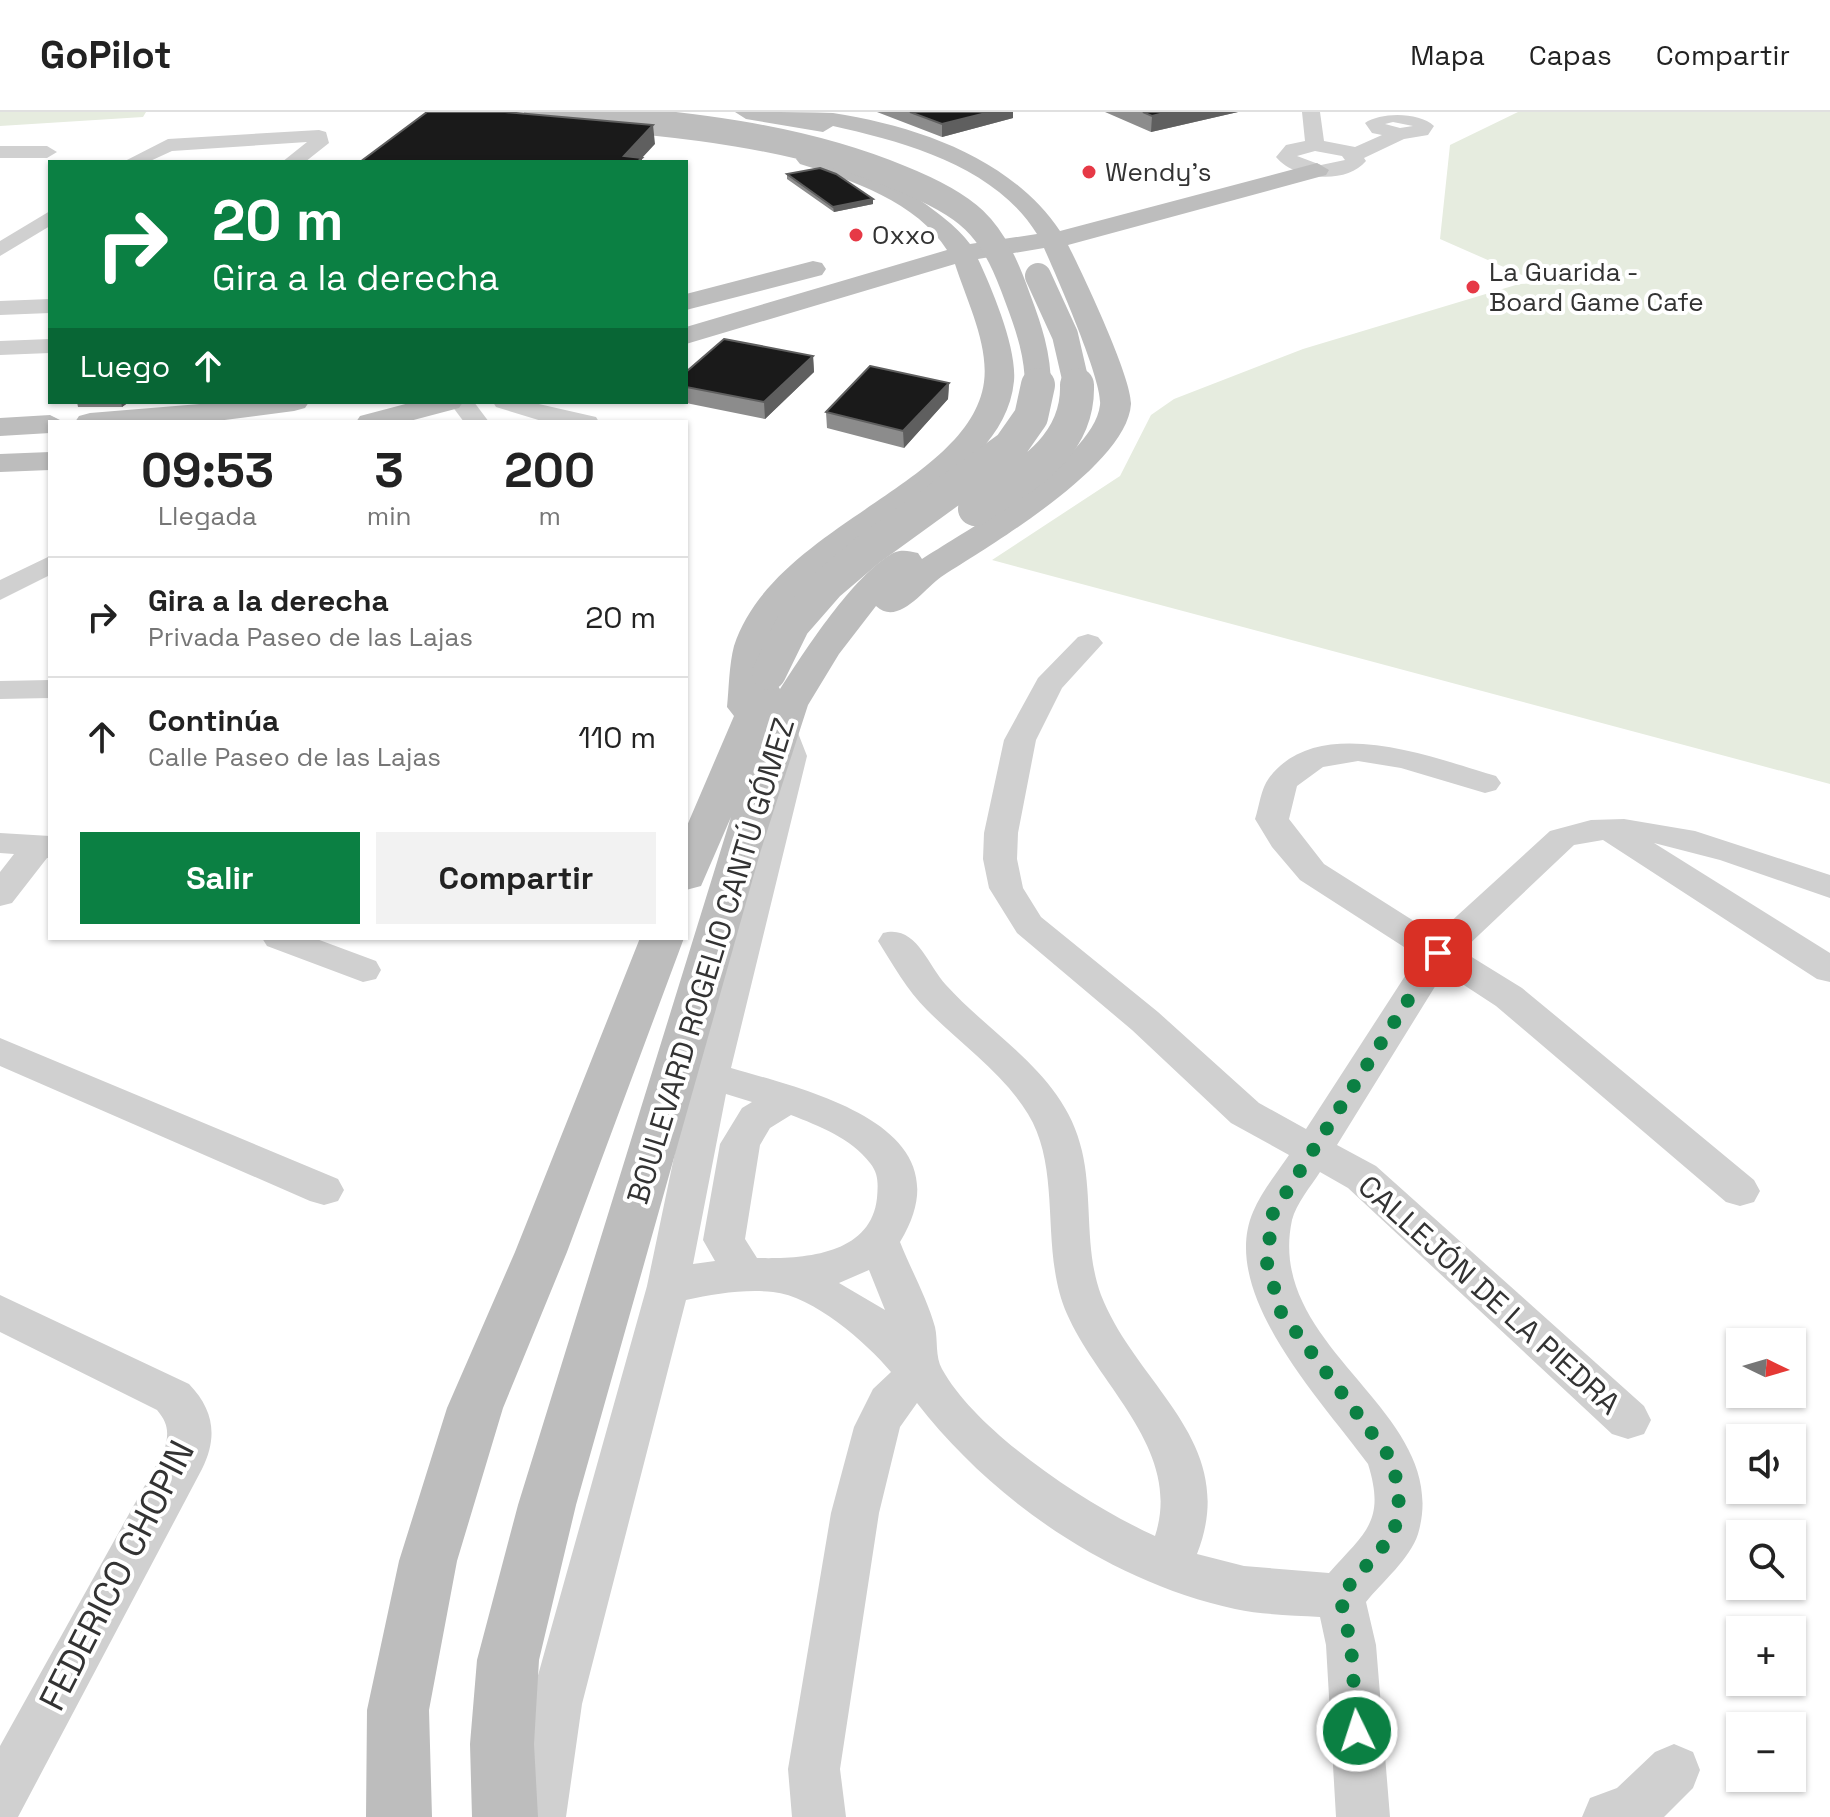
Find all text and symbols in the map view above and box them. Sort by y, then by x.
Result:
text: GoPilot [40,31,172,79]
text: Mapa [1410,37,1485,73]
text: Capas [1529,37,1612,73]
text: Compartir [1656,37,1790,73]
place label: Wendy's [1105,155,1212,189]
marker: Wendy's [1080,163,1098,181]
text: 20 m [212,185,344,256]
icon: right [80,192,184,296]
place label: Oxxo [872,218,935,252]
marker: Oxxo [847,226,865,244]
text: Gira a la derecha [212,255,499,301]
place label: La Guarida - Board Game Cafe [1489,255,1704,319]
marker: La Guarida - Board Game Cafe [1464,278,1482,296]
icon: ahead [186,344,230,388]
text: Luego [80,347,170,386]
text: 09:53 [141,440,274,501]
text: 3 [375,440,404,501]
text: 200 [504,440,595,501]
text: Llegada [158,499,257,533]
text: min [367,499,411,533]
text: m [539,499,561,533]
text: Gira a la derecha [148,581,389,620]
icon: right [80,595,124,639]
text: 20 m [585,598,656,637]
text: Privada Paseo de las Lajas [148,620,473,654]
text: Continúa [148,701,279,740]
street label: BOULEVARD ROGELIO CANTÚ GÓMEZ [618,713,803,1208]
icon: ahead [80,715,124,759]
text: 110 m [578,718,656,757]
text: Calle Paseo de las Lajas [148,740,441,774]
button: Salir [80,832,360,924]
button: Compartir [376,832,656,924]
pin [1404,919,1472,987]
icon: arrive [1416,931,1460,975]
street label: CALLEJÓN DE LA PIEDRA [1350,1166,1629,1423]
north arrow [1726,1328,1806,1408]
map controls [1726,1328,1806,1792]
button: sound [1726,1424,1806,1504]
street label: FEDERICO CHOPIN [29,1433,205,1718]
button: search [1726,1520,1806,1600]
button: + [1726,1616,1806,1696]
position arrow [1315,1689,1399,1773]
button: − [1726,1712,1806,1792]

